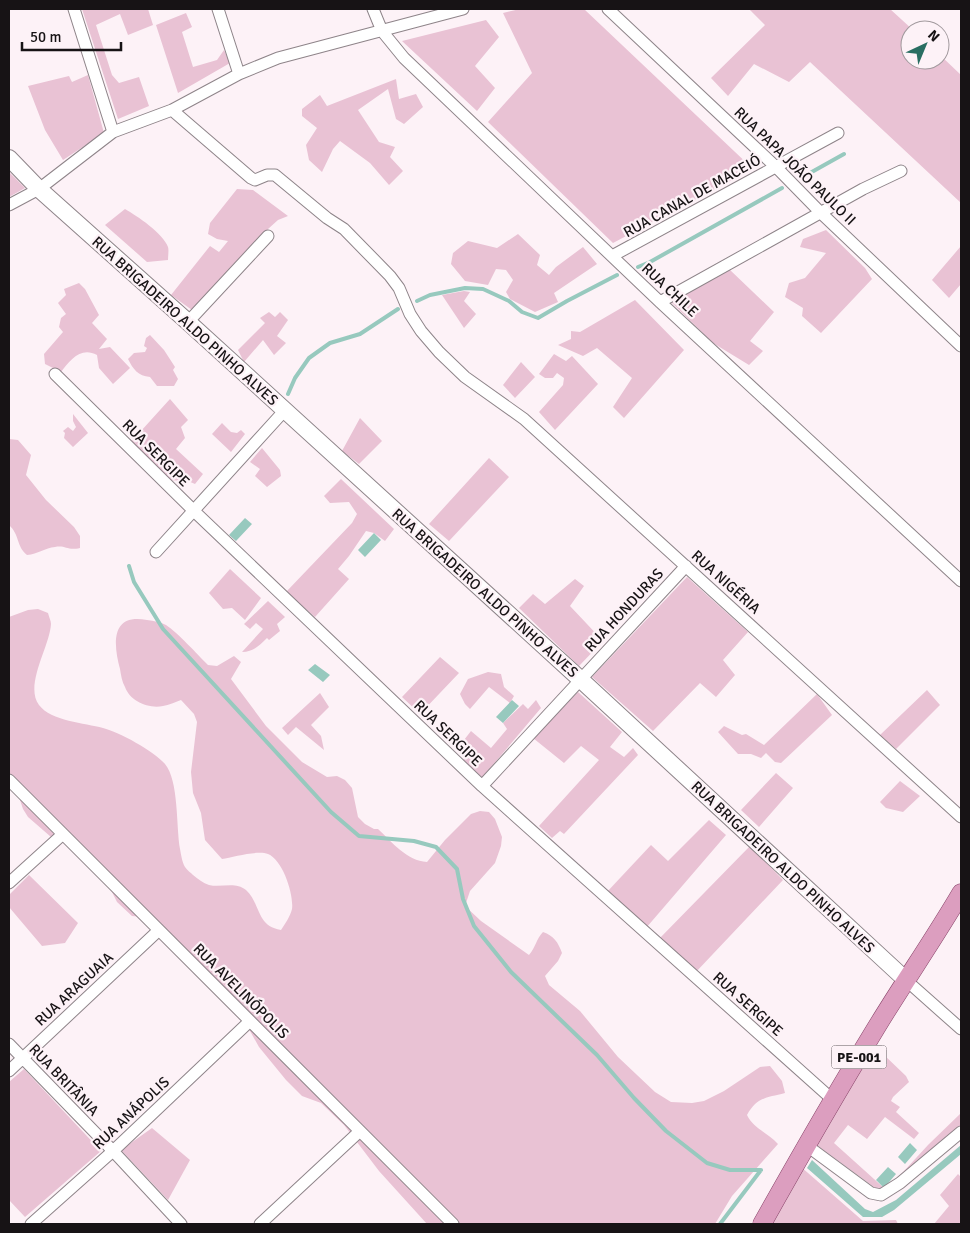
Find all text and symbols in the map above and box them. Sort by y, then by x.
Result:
scale bar [22,20,121,52]
north arrow [900,20,950,70]
text: N [924,27,943,46]
text: 50 m [30,28,61,46]
street label: RUA PAPA JOÃO PAULO II [730,102,860,229]
street label: RUA CANAL DE MACEIÓ [620,150,764,241]
street label: RUA BRIGADEIRO ALDO PINHO ALVES [88,233,282,409]
street label: RUA CHILE [638,259,702,321]
street label: RUA SERGIPE [119,416,193,490]
street label: RUA BRIGADEIRO ALDO PINHO ALVES [388,505,582,681]
street label: RUA NIGÉRIA [688,546,765,618]
street label: RUA HONDURAS [581,565,667,655]
street label: RUA SERGIPE [410,696,486,770]
street label: RUA BRIGADEIRO ALDO PINHO ALVES [688,777,878,957]
street label: RUA AVELINÓPOLIS [190,939,293,1042]
street label: RUA ARAGUAIA [31,948,117,1030]
street label: RUA SERGIPE [709,968,787,1040]
street label: RUA BRITÂNIA [25,1040,103,1120]
road number: PE-001 [832,1046,886,1068]
street label: RUA ANÁPOLIS [88,1072,173,1153]

